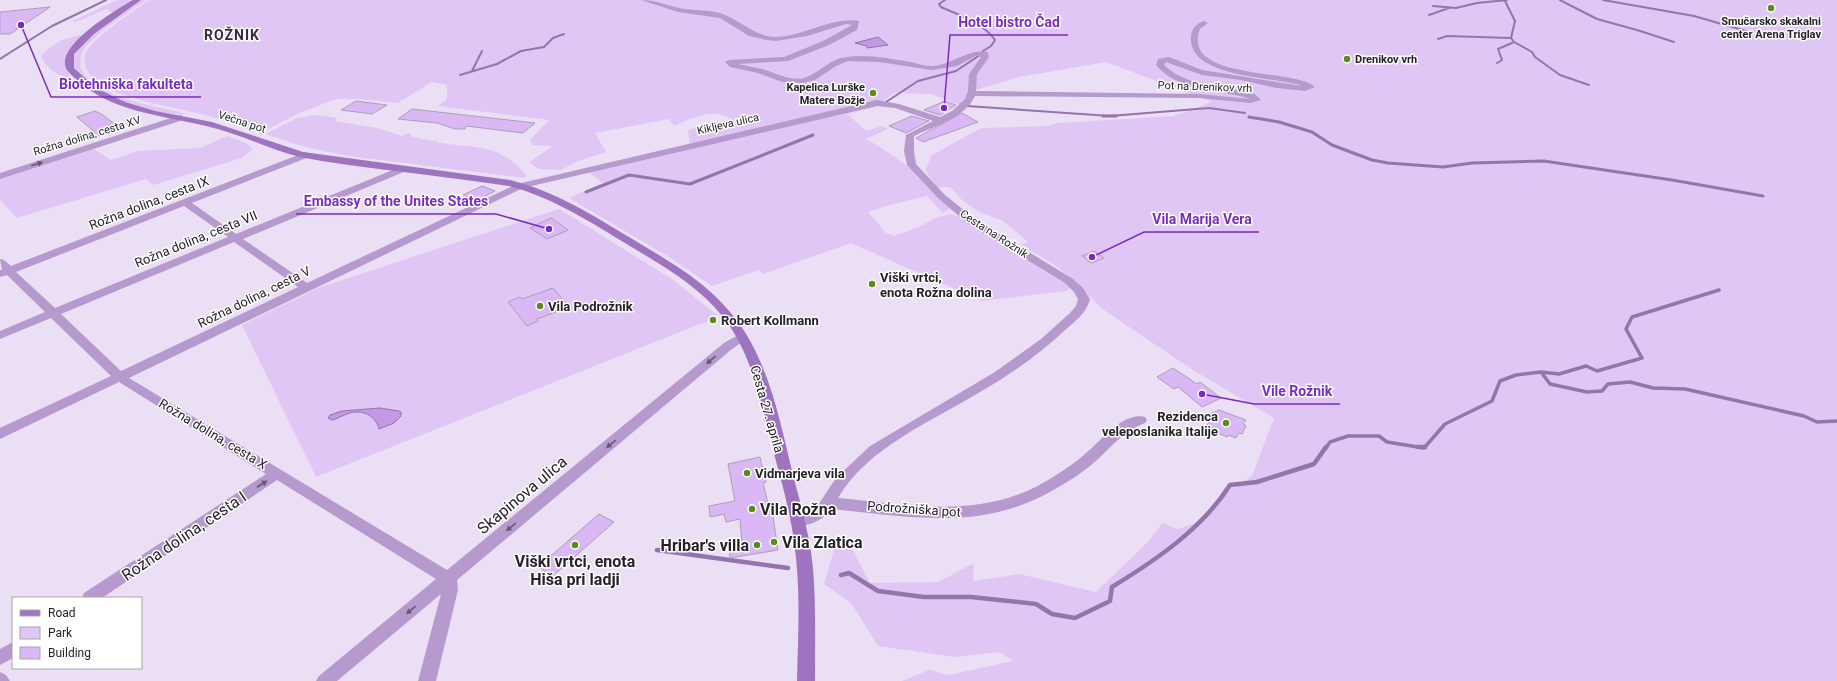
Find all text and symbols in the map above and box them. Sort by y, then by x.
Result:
marker: Smučarsko skakalni center Arena Triglav [1766,3,1776,13]
callout: Hotel bistro Čad [950,9,1068,35]
text: Hotel bistro Čad [958,13,1060,30]
place label: Smučarsko skakalni center Arena Triglav [1721,15,1821,41]
district label: ROŽNIK [204,26,260,43]
place label: Drenikov vrh [1355,53,1417,66]
marker: Drenikov vrh [1342,54,1352,64]
callout: Biotehniška fakulteta [51,71,201,97]
text: Biotehniška fakulteta [59,76,193,92]
street label: Pot na Drenikov vrh [1157,79,1253,95]
place label: Kapelica Lurške Matere Božje [786,81,865,107]
marker: Kapelica Lurške Matere Božje [868,88,878,98]
street label: Večna pot [217,108,268,136]
street label: Kikljeva ulica [696,111,760,137]
street label: Rožna dolina, cesta XV [32,113,142,159]
one-way arrow [32,161,44,167]
street label: Rožna dolina, cesta IX [87,173,211,233]
callout: Embassy of the Unites States [296,188,496,214]
text: Embassy of the Unites States [304,193,488,209]
callout: Vila Marija Vera [1144,206,1259,232]
street label: Cesta na Rožnik [958,207,1031,261]
street label: Rožna dolina, cesta VII [133,208,259,270]
text: Vila Marija Vera [1152,211,1252,227]
street label: Rožna dolina, cesta V [195,263,313,331]
place label: Viški vrtci, enota Rožna dolina [880,270,992,300]
marker: Viški vrtci, enota Rožna dolina [867,279,877,289]
place label: Vila Podrožnik [548,299,634,314]
marker: Vila Podrožnik [535,301,545,311]
place label: Robert Kollmann [721,313,819,328]
marker: Robert Kollmann [708,315,718,325]
one-way arrow [705,356,716,365]
street label: Cesta 27. aprila [747,364,787,454]
callout: Vile Rožnik [1254,378,1340,404]
text: Vile Rožnik [1262,383,1333,399]
street label: Rožna dolina, cesta X [156,396,270,472]
place label: Rezidenca veleposlanika Italije [1102,409,1218,439]
marker: Rezidenca veleposlanika Italije [1221,418,1231,428]
one-way arrow [606,439,616,448]
street label: Skapinova ulica [473,452,571,538]
place label: Vidmarjeva vila [755,466,845,481]
marker: Vidmarjeva vila [742,468,752,478]
one-way arrow [257,480,268,488]
street label: Rožna dolina, cesta I [118,487,250,585]
street label: Podrožniška pot [867,498,961,520]
place label: Vila Rožna [760,500,837,519]
marker: Vila Rožna [747,504,757,514]
one-way arrow [506,523,517,532]
place label: Vila Zlatica [782,533,863,552]
place label: Hribar's villa [661,536,749,555]
marker: Vila Zlatica [769,537,779,547]
marker: Viški vrtci, enota Hiša pri ladji [570,540,580,550]
marker: Hribar's villa [752,540,762,550]
place label: Viški vrtci, enota Hiša pri ladji [515,552,636,589]
legend [12,597,142,669]
text: Road [48,606,76,620]
one-way arrow [406,606,416,614]
text: Park [48,626,73,640]
text: Building [48,646,91,660]

